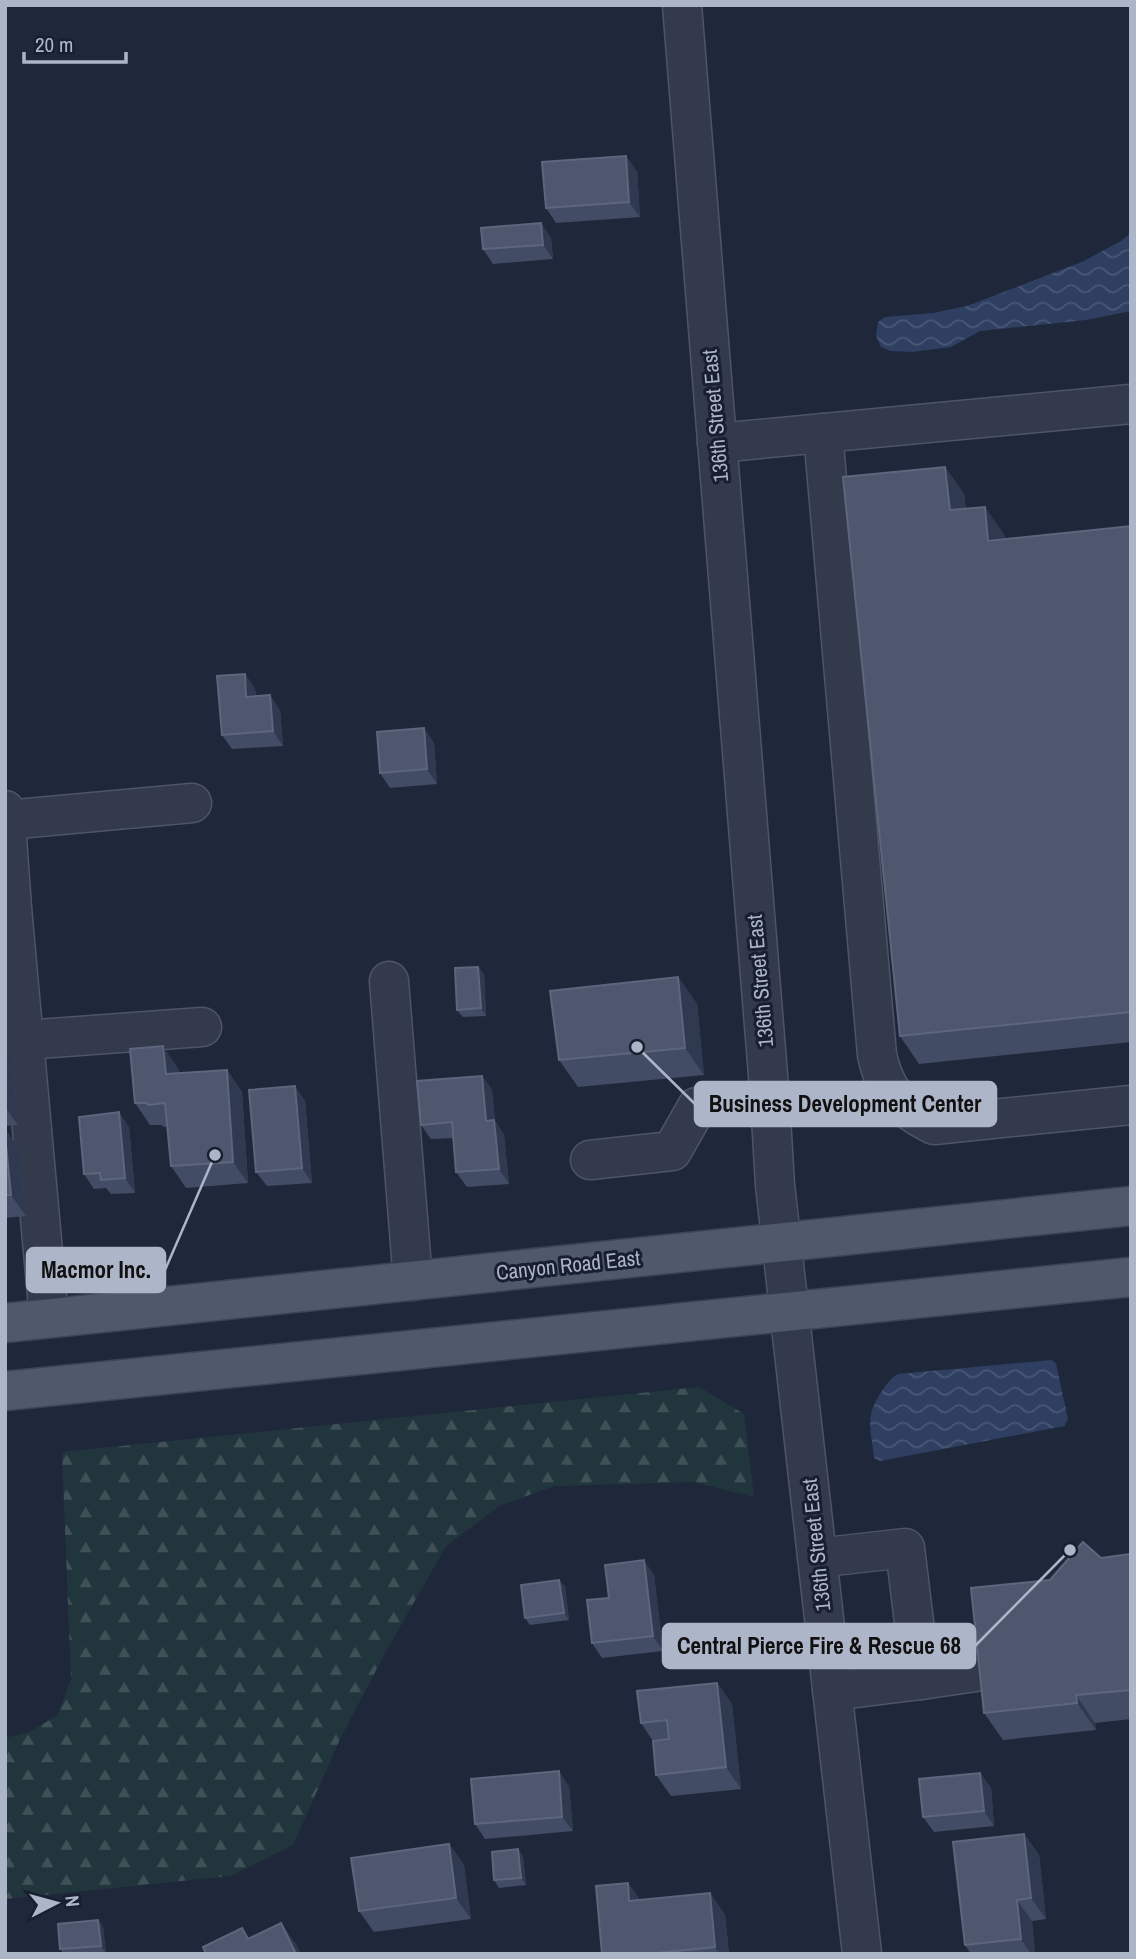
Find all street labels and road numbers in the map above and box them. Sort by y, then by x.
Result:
street label: 136th Street East [695,348,735,484]
street label: 136th Street East [740,913,780,1049]
street label: Canyon Road East [495,1243,642,1287]
street label: 136th Street East [795,1477,837,1613]

